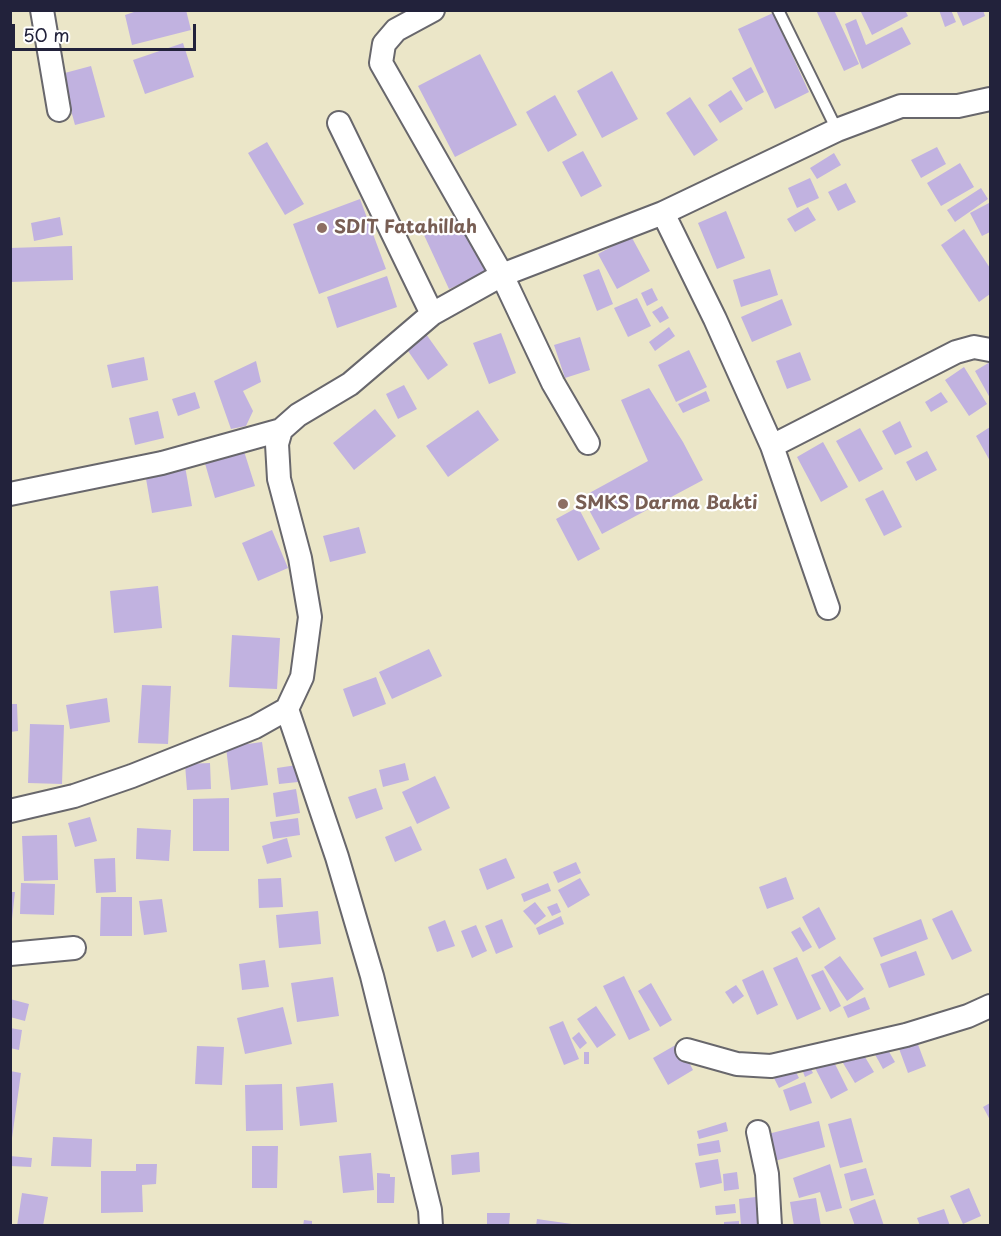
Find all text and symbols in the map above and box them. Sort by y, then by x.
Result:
scale bar [15,12,200,50]
text: 50 m [23,21,70,48]
place label: SDIT Fatahillah [334,217,477,239]
marker: SDIT Fatahillah [315,221,329,235]
place label: SMKS Darma Bakti [575,493,758,515]
marker: SMKS Darma Bakti [556,497,570,511]

